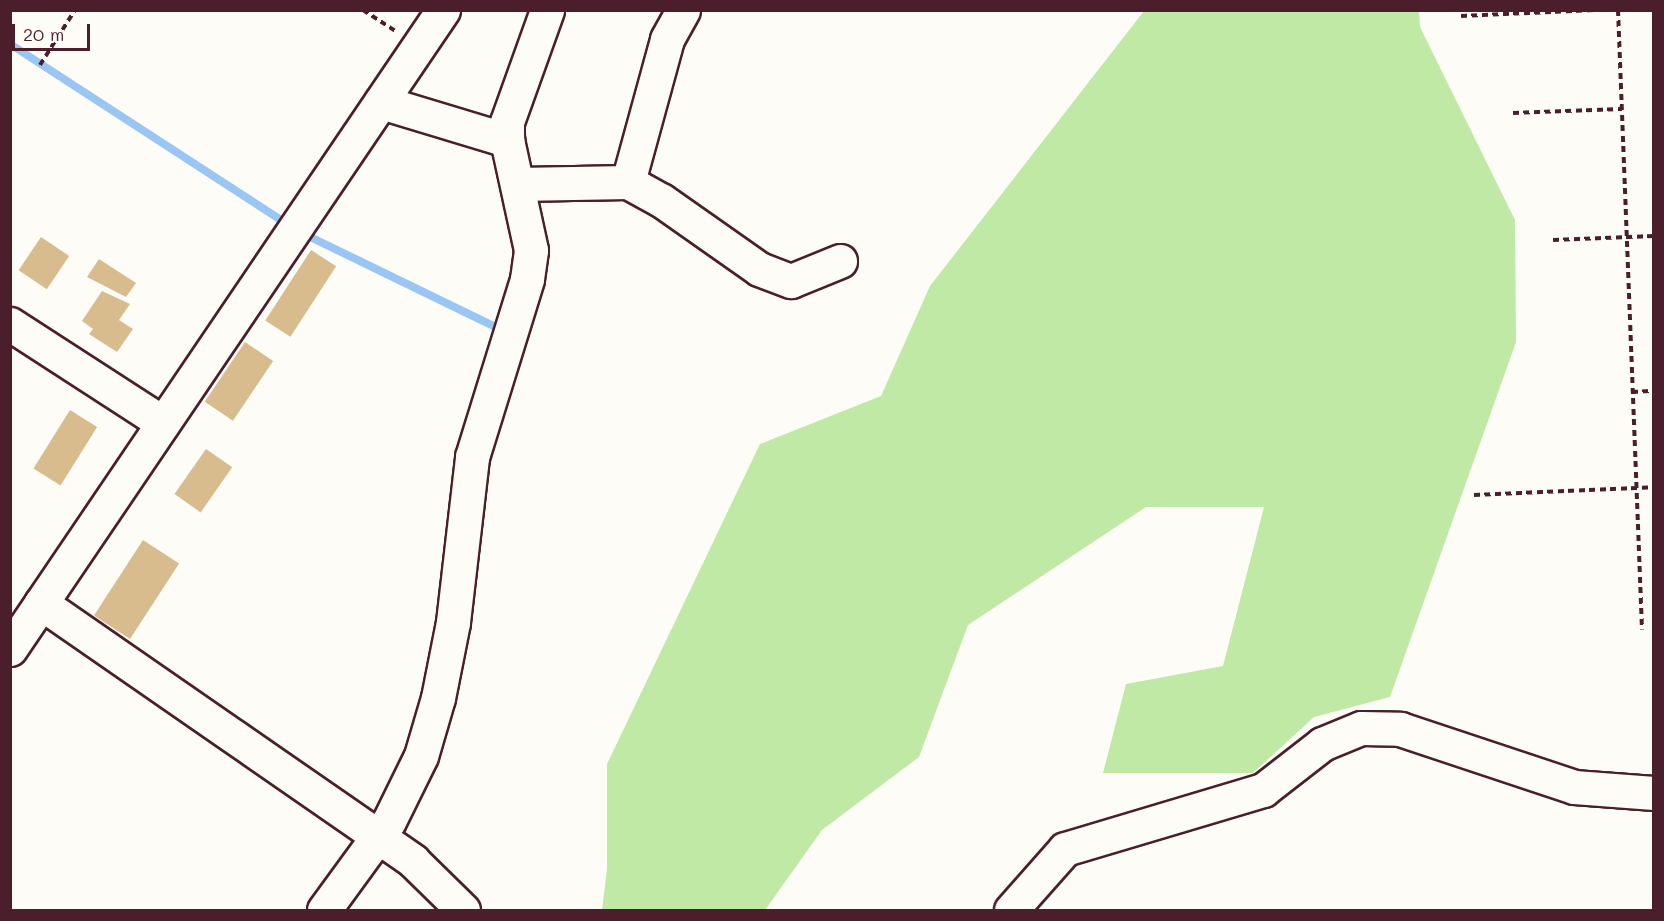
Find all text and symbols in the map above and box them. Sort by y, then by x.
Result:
scale bar [15,12,93,50]
text: 20 m [23,22,64,46]

